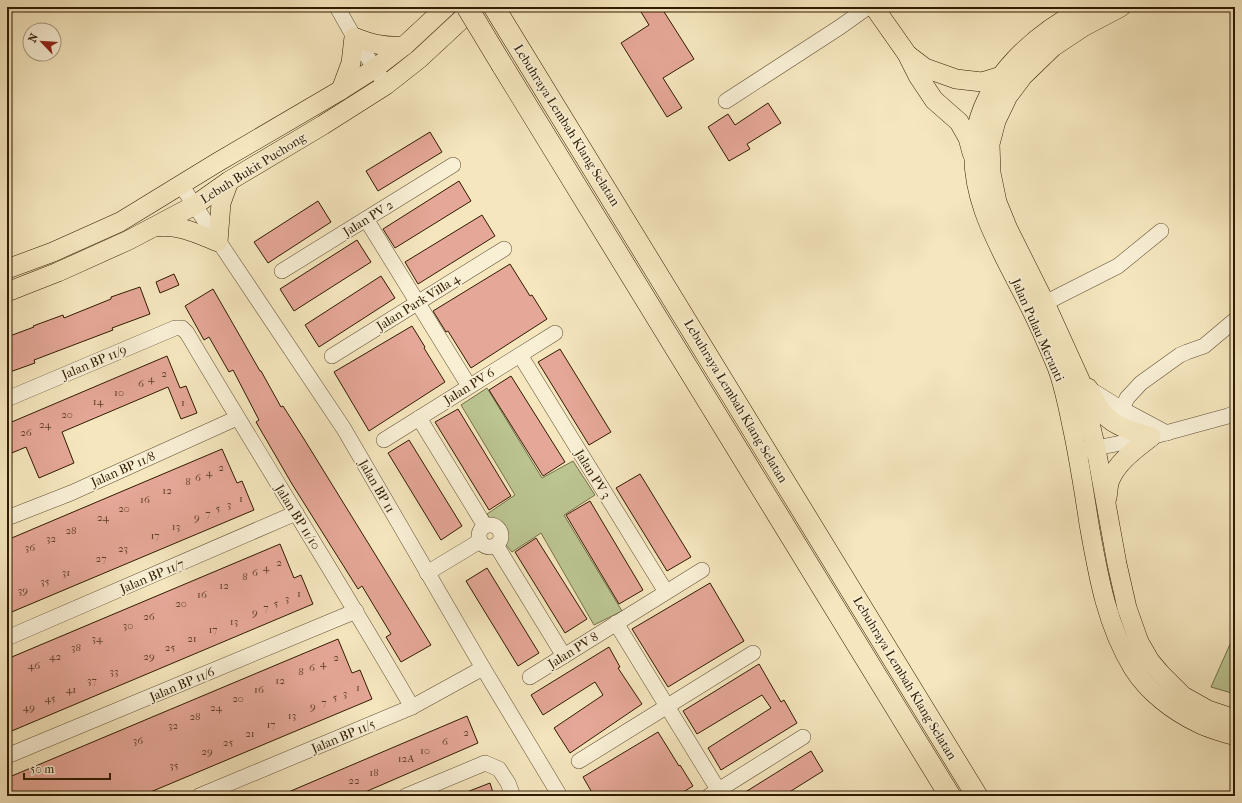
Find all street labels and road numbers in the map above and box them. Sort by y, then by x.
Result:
street label: Lebuhraya Lembah Klang Selatan [511,41,623,209]
street label: Lebuh Bukit Puchong [198,129,309,206]
street label: Jalan PV 2 [339,197,396,240]
street label: Jalan Park Villa 4 [373,270,463,334]
street label: Jalan Pulau Meranti [1008,275,1068,384]
street label: Lebuhraya Lembah Klang Selatan [681,317,791,486]
street label: Jalan BP 11/9 [58,342,129,383]
street label: Jalan PV 6 [440,364,498,408]
street label: Jalan PV 3 [572,446,614,501]
street label: Jalan BP 11/8 [88,448,157,490]
street label: Jalan BP 11 [355,456,398,515]
street label: Jalan BP 11/10 [272,481,324,552]
street label: Jalan BP 11/7 [117,556,186,597]
street label: Lebuhraya Lembah Klang Selatan [850,594,960,763]
street label: Jalan PV 8 [544,629,601,672]
street label: Jalan BP 11/6 [146,663,218,705]
street label: Jalan BP 11/5 [308,716,377,757]

